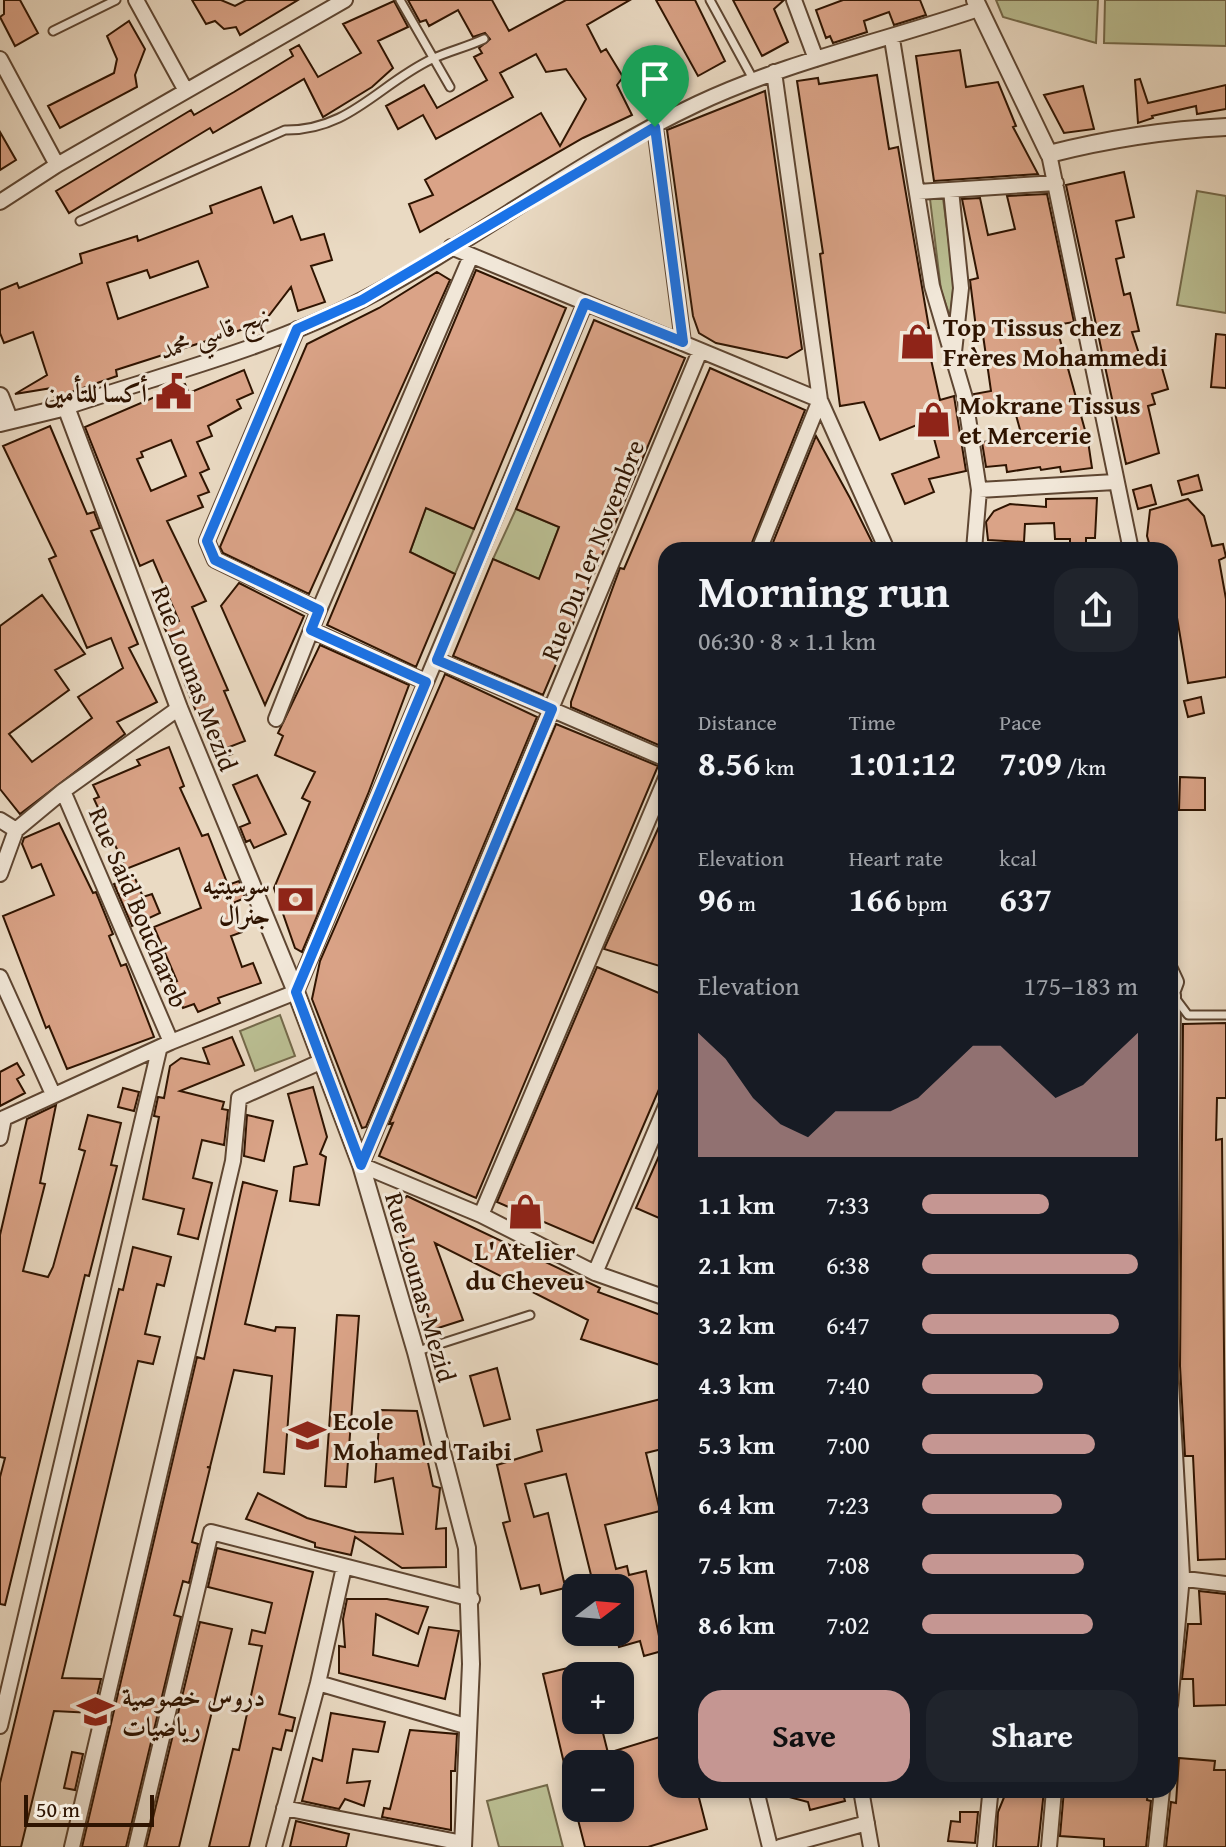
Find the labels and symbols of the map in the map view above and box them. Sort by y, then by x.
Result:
pin [621,45,689,127]
street label: نهج قاسي محمد [153,295,276,374]
place label: Top Tissus chez Frères Mohammedi [943,307,1168,376]
shop icon: Top Tissus chez Frères Mohammedi [898,322,936,360]
place label: أكسا للتأمين [44,373,148,412]
public building icon: أكسا للتأمين [154,373,192,411]
place label: Mokrane Tissus et Mercerie [959,385,1141,454]
shop icon: Mokrane Tissus et Mercerie [914,400,952,438]
street label: Rue Du 1er Novembre [530,434,654,666]
street label: Rue Lounas Mezid [142,580,248,777]
street label: Rue Said Bouchareb [79,800,199,1014]
place label: سوسيتيه جنرال [203,865,270,934]
bank icon: سوسيتيه جنرال [277,880,315,918]
street label: Rue Lounas Mezid [375,1187,467,1387]
shop icon: L'Atelier du Cheveu [506,1192,544,1230]
place label: L'Atelier du Cheveu [466,1231,584,1300]
place label: Ecole Mohamed Taibi [333,1401,512,1470]
school or university icon: Ecole Mohamed Taibi [288,1416,326,1454]
north arrow [562,1574,634,1646]
place label: دروس خصوصية رياضيات [122,1677,265,1746]
school or university icon: دروس خصوصية رياضيات [77,1692,115,1730]
scale bar [24,1791,154,1827]

